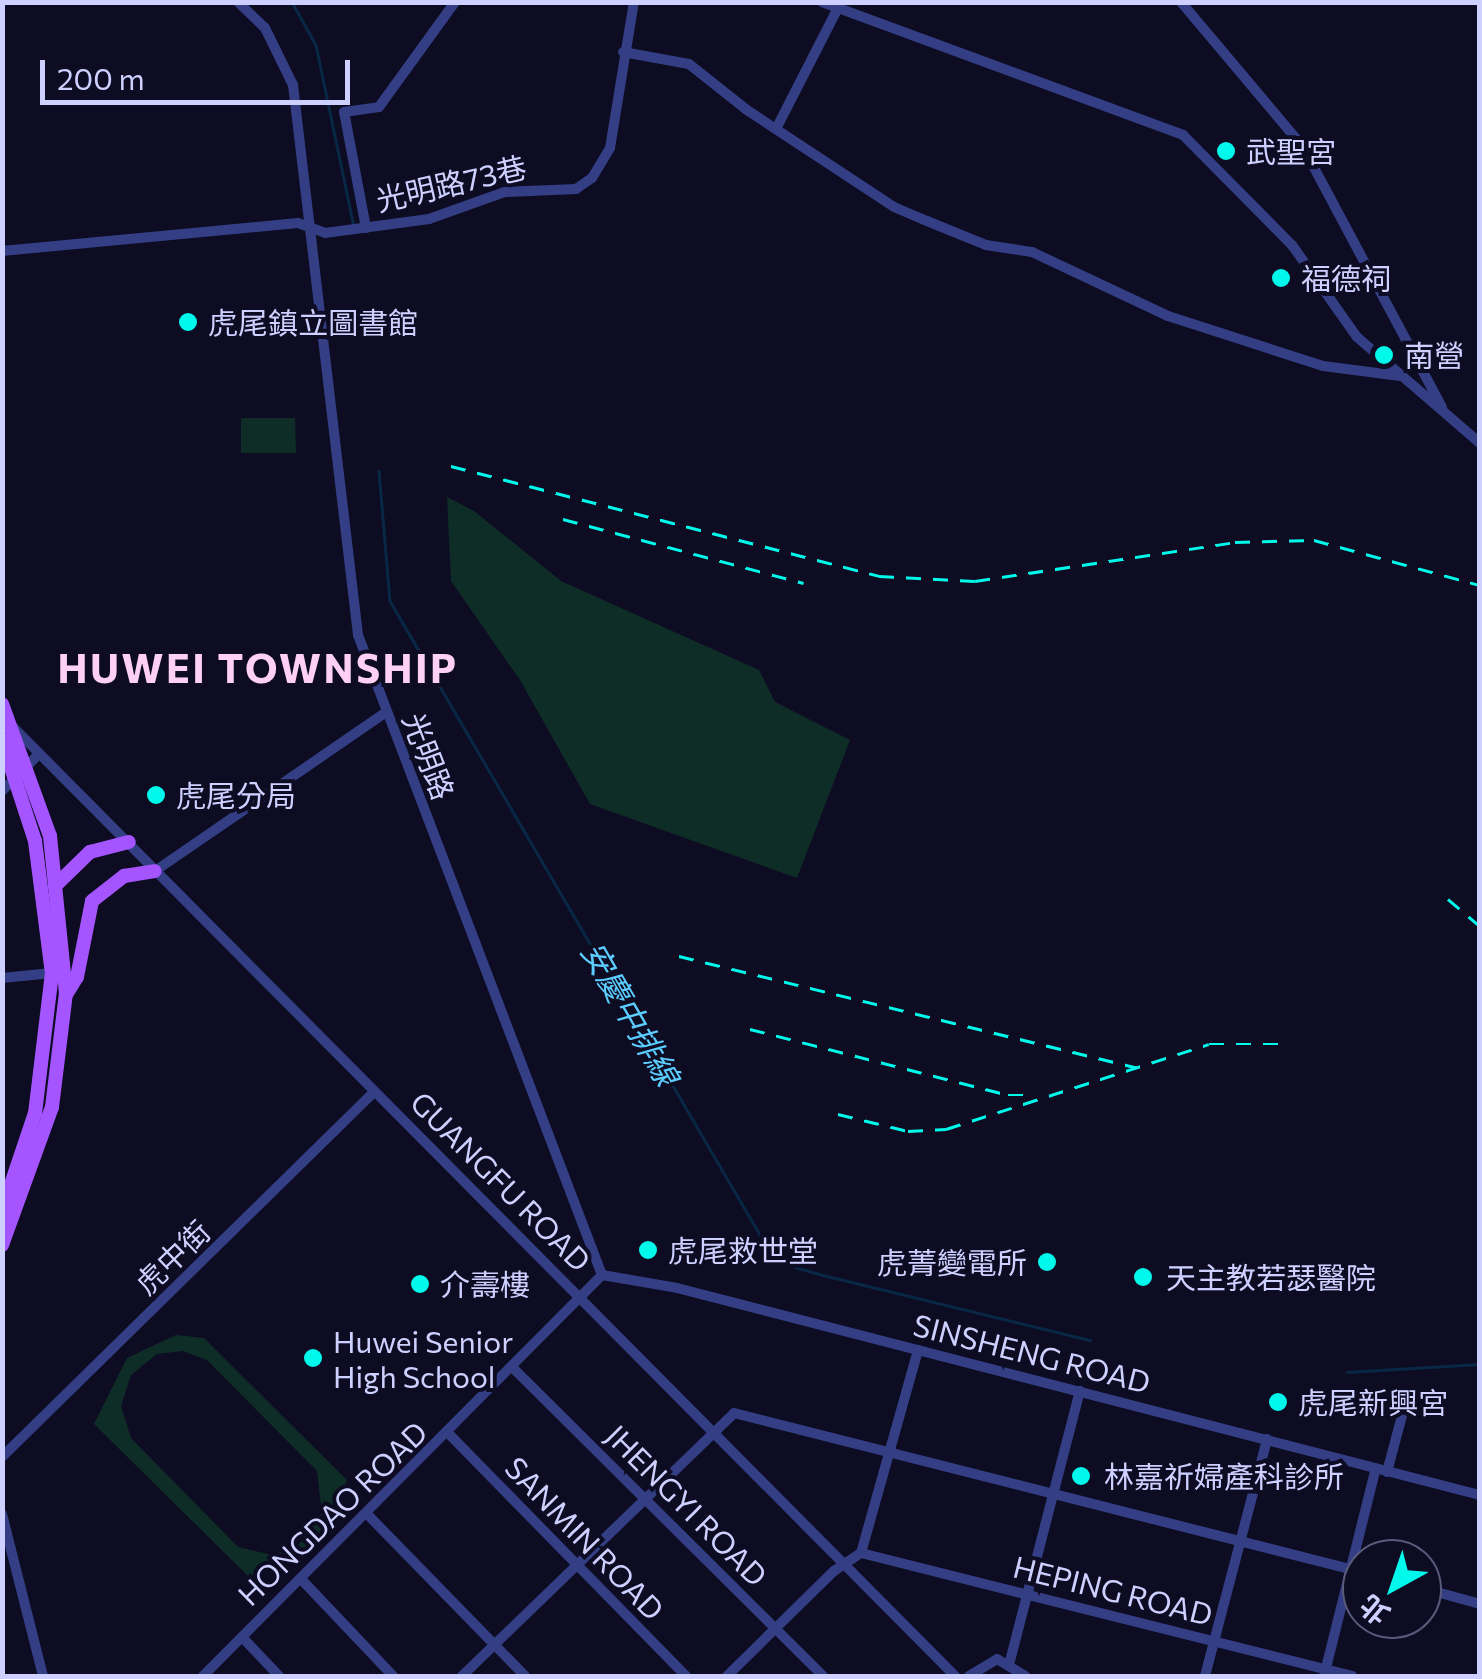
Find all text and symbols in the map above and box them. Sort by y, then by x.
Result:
scale bar [45,40,355,102]
text: 200 m [57,59,145,96]
place label: 武聖宮 [1246,133,1336,169]
marker: 武聖宮 [1215,140,1237,162]
street label: 光明路73巷 [372,148,530,218]
place label: 福德祠 [1301,260,1391,296]
marker: 福德祠 [1270,267,1292,289]
place label: 虎尾鎮立圖書館 [208,304,418,340]
marker: 虎尾鎮立圖書館 [177,311,199,333]
place label: 南營 [1404,337,1464,373]
marker: 南營 [1373,344,1395,366]
district label: HUWEI TOWNSHIP [57,643,459,691]
street label: 光明路 [396,708,462,804]
place label: 虎尾分局 [176,777,296,813]
marker: 虎尾分局 [145,784,167,806]
water label: 安慶中排線 [574,934,688,1092]
street label: GUANGFU ROAD [404,1084,598,1278]
street label: 虎中街 [127,1213,217,1301]
place label: 虎尾救世堂 [668,1232,818,1268]
marker: 虎尾救世堂 [637,1239,659,1261]
place label: 虎菁變電所 [877,1244,1027,1280]
marker: 虎菁變電所 [1036,1251,1058,1273]
place label: 天主教若瑟醫院 [1166,1259,1376,1295]
marker: 天主教若瑟醫院 [1130,1264,1156,1290]
place label: 介壽樓 [440,1266,530,1302]
marker: 介壽樓 [409,1273,431,1295]
street label: SINSHENG ROAD [910,1306,1154,1400]
place label: Huwei Senior High School [333,1323,513,1394]
marker: Huwei Senior High School [302,1347,324,1369]
place label: 虎尾新興宮 [1298,1384,1448,1420]
marker: 虎尾新興宮 [1267,1391,1289,1413]
street label: HONGDAO ROAD [230,1414,434,1612]
street label: JHENGYI ROAD [599,1417,775,1593]
street label: SANMIN ROAD [498,1449,672,1627]
place label: 林嘉祈婦產科診所 [1104,1458,1344,1494]
marker: 林嘉祈婦產科診所 [1068,1463,1094,1489]
north arrow [1342,1539,1442,1639]
street label: HEPING ROAD [1010,1548,1216,1632]
text: 北 [1352,1588,1396,1632]

